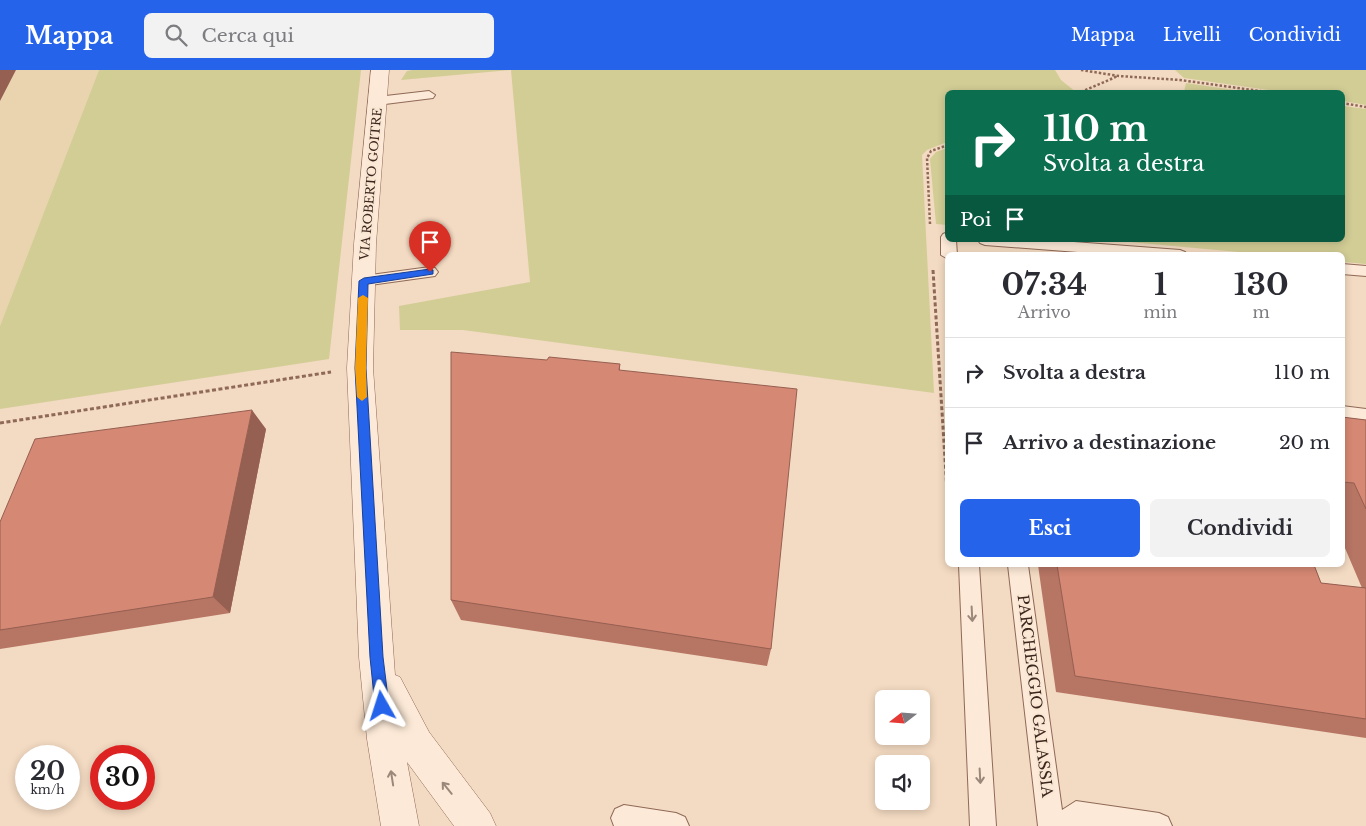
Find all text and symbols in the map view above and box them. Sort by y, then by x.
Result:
search box [144,13,494,58]
text: Mappa [25,21,114,50]
icon: search [162,21,190,49]
text: Cerca qui [202,24,294,47]
text: Mappa [1071,24,1135,46]
text: Livelli [1163,24,1221,46]
text: Condividi [1249,24,1341,46]
street label: VIA ROBERTO GOITRE [356,107,385,262]
text: 110 m [1043,107,1148,150]
icon: right [960,110,1025,175]
text: Svolta a destra [1043,150,1205,177]
icon: arrive [1001,205,1029,233]
text: Poi [960,208,991,231]
pin [409,221,451,272]
icon: arrive [416,228,444,256]
text: 07:34 [1001,266,1087,303]
text: 1 [1154,266,1167,303]
text: 130 [1234,266,1289,303]
text: Arrivo [1018,302,1071,322]
text: min [1144,302,1177,322]
text: m [1253,302,1270,322]
icon: right [960,359,988,387]
text: Svolta a destra [1003,361,1146,384]
text: 110 m [1274,361,1330,384]
icon: arrive [960,429,988,457]
text: Arrivo a destinazione [1003,431,1216,454]
text: 20 m [1279,431,1330,454]
button: Esci [960,499,1140,557]
button: Condividi [1150,499,1330,557]
street label: PARCHEGGIO GALASSIA [1014,593,1057,799]
one-way arrow [967,605,976,621]
position arrow [355,679,407,731]
north arrow [875,690,930,745]
map controls [875,690,930,810]
speed limit sign: 30 [90,745,155,810]
button: sound [875,755,930,810]
text: 20 [30,756,65,787]
one-way arrow [975,768,985,784]
one-way arrow [386,770,396,786]
text: km/h [30,782,65,797]
one-way arrow [442,782,453,795]

